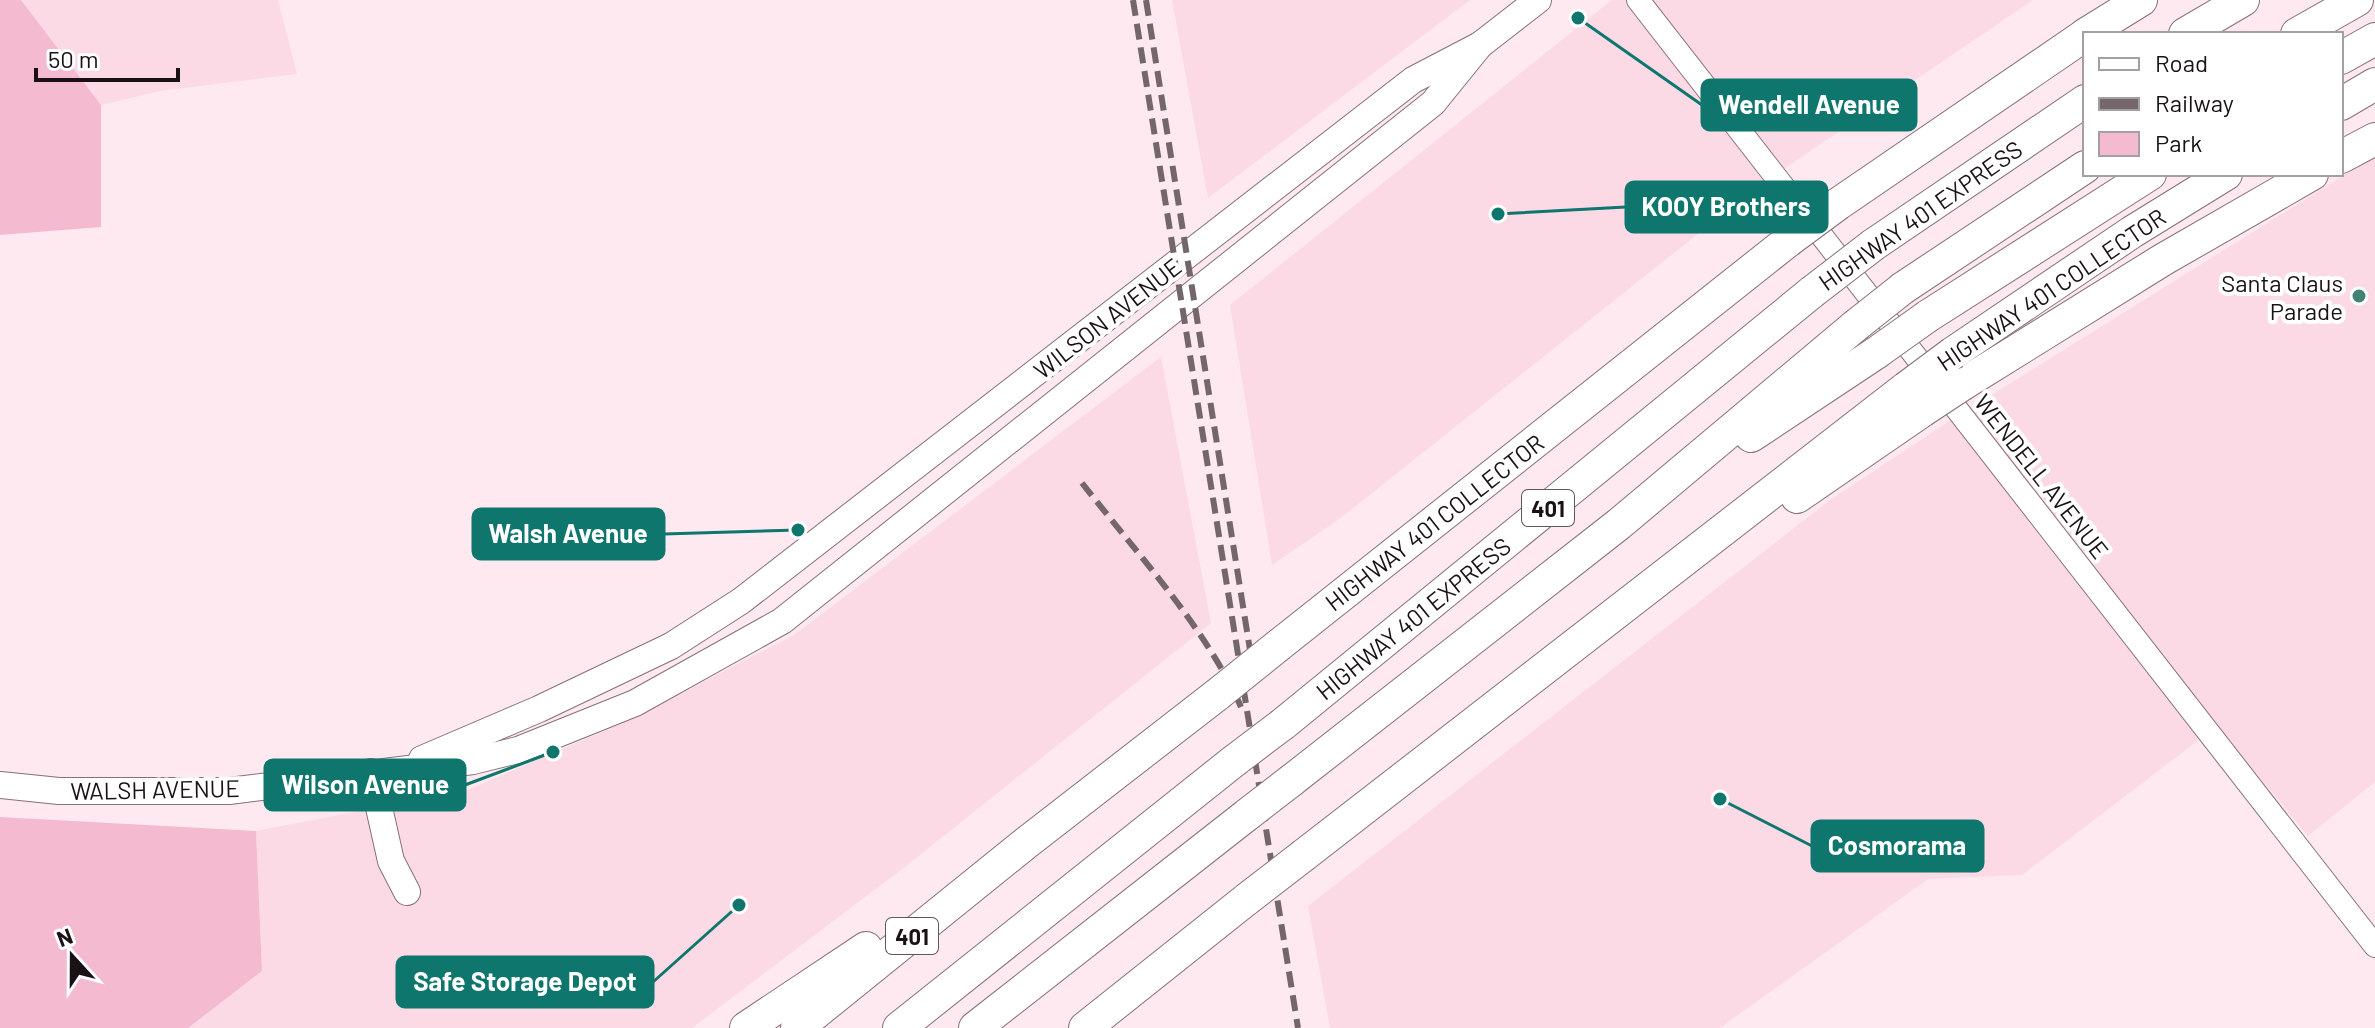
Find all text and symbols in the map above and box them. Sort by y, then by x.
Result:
scale bar [36,32,178,82]
legend [2083,32,2343,176]
text: 50 m [48,44,99,73]
text: Road [2155,48,2208,77]
callout: Wendell Avenue [1702,80,1916,130]
text: Wendell Avenue [1718,88,1900,119]
text: Railway [2155,88,2234,117]
text: Park [2155,128,2202,157]
street label: HIGHWAY 401 EXPRESS [1813,134,2027,296]
callout: KOOY Brothers [1626,182,1827,232]
text: KOOY Brothers [1641,190,1811,221]
street label: HIGHWAY 401 COLLECTOR [1931,202,2171,376]
street label: WILSON AVENUE [1028,251,1186,385]
place label: Santa Claus Parade [2221,268,2343,325]
marker: Santa Claus Parade [2350,287,2368,305]
street label: WENDELL AVENUE [1969,388,2115,564]
street label: HIGHWAY 401 COLLECTOR [1319,428,1549,616]
road number: 401 [1522,490,1574,526]
callout: Walsh Avenue [473,509,664,559]
text: Walsh Avenue [488,517,648,548]
street label: HIGHWAY 401 EXPRESS [1310,531,1516,705]
callout: Wilson Avenue [265,760,465,810]
text: Wilson Avenue [281,768,449,799]
street label: WALSH AVENUE [70,773,240,805]
callout: Cosmorama [1812,821,1983,871]
text: Cosmorama [1828,829,1966,860]
north arrow [32,916,112,996]
road number: 401 [886,918,938,954]
text: N [53,922,76,951]
callout: Safe Storage Depot [397,957,653,1007]
text: Safe Storage Depot [413,965,637,996]

